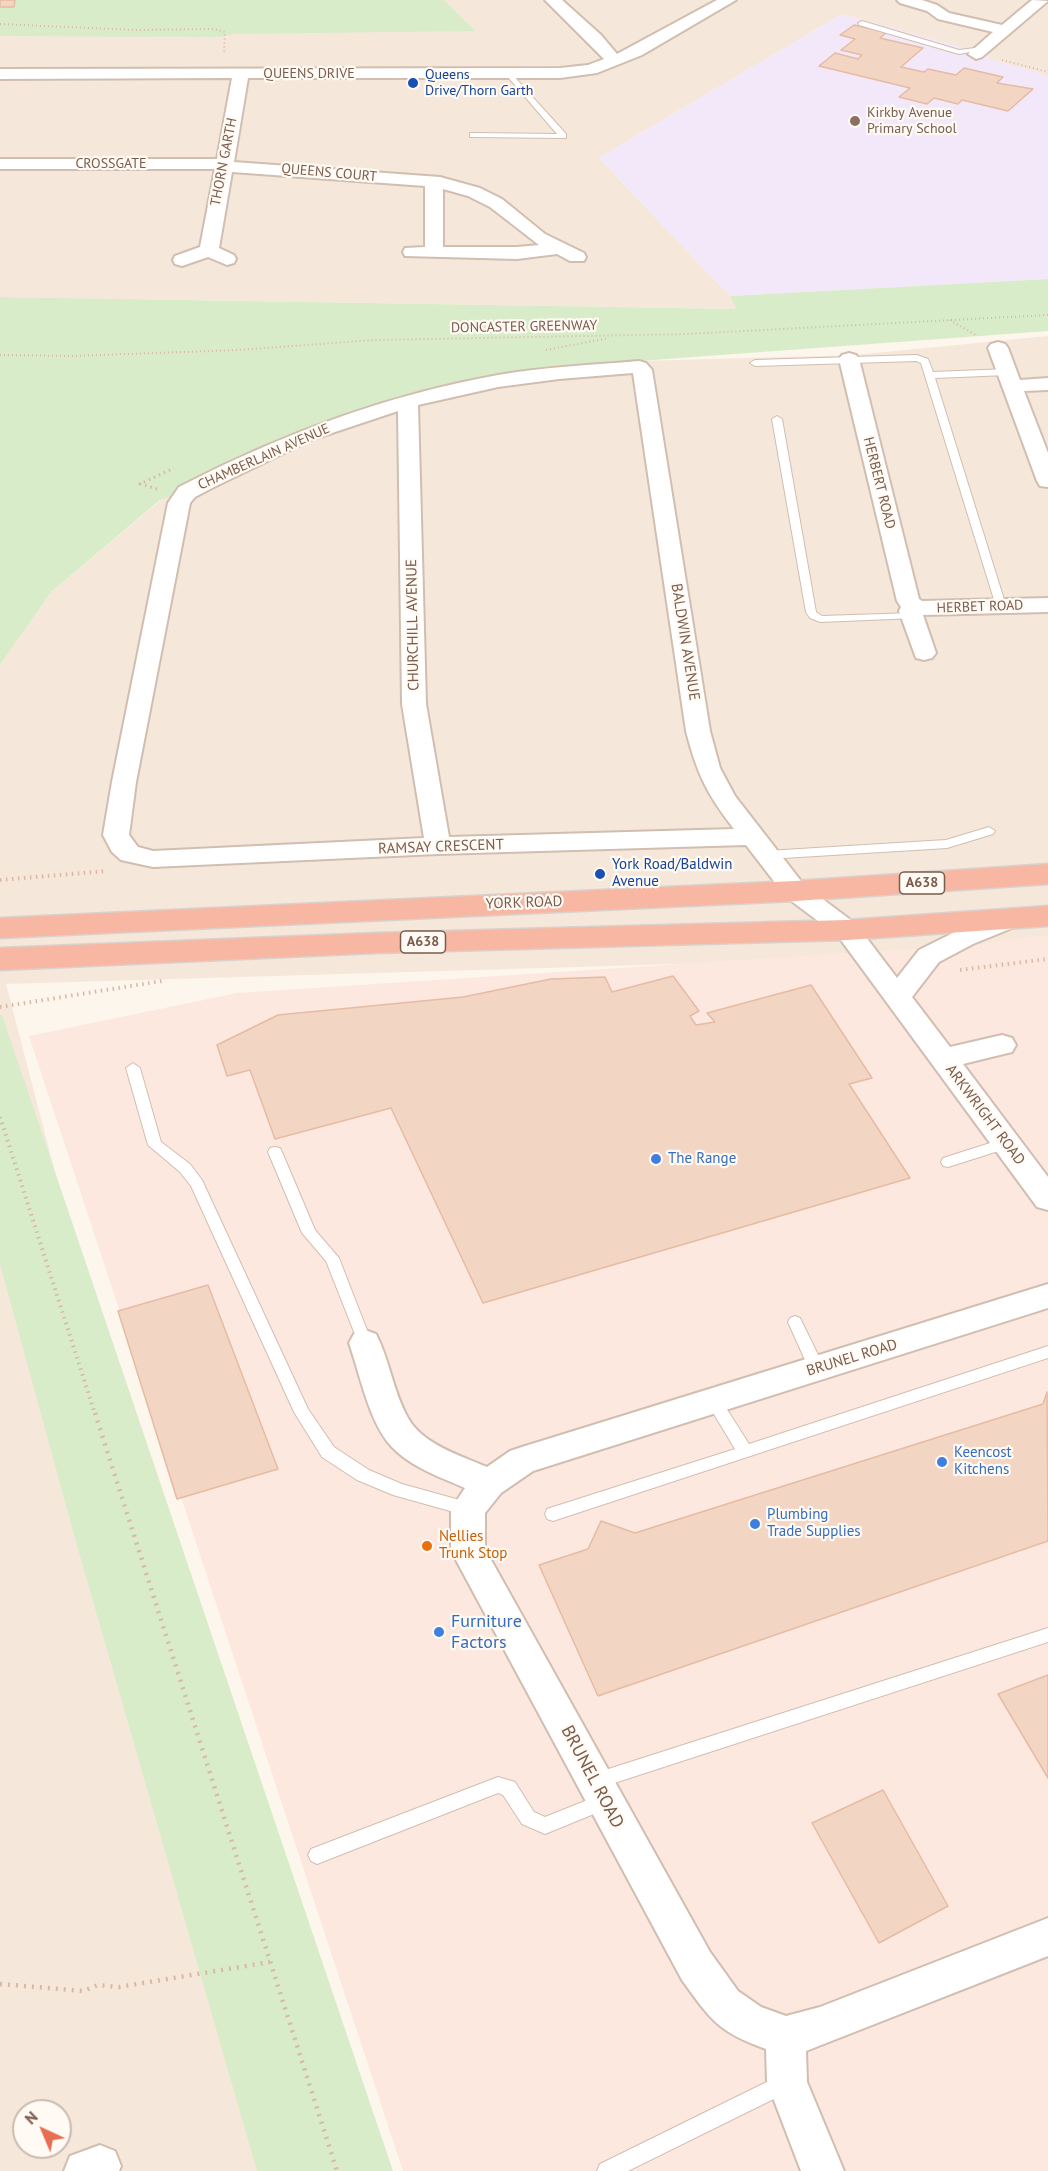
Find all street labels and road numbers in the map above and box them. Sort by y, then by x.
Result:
street label: QUEENS DRIVE [263,66,355,82]
street label: THORN GARTH [207,116,241,208]
street label: CROSSGATE [75,156,147,172]
street label: QUEENS COURT [281,160,377,186]
street label: DONCASTER GREENWAY [451,317,597,337]
street label: CHAMBERLAIN AVENUE [195,420,333,494]
street label: HERBERT ROAD [859,435,899,531]
street label: CHURCHILL AVENUE [403,559,423,691]
street label: BALDWIN AVENUE [667,582,703,702]
street label: HERBET ROAD [936,597,1024,617]
street label: RAMSAY CRESCENT [378,836,504,858]
road number: A638 [900,872,944,894]
street label: YORK ROAD [485,893,563,913]
road number: A638 [400,931,446,953]
street label: ARKWRIGHT ROAD [941,1061,1029,1169]
street label: BRUNEL ROAD [804,1336,900,1380]
street label: BRUNEL ROAD [556,1722,628,1832]

